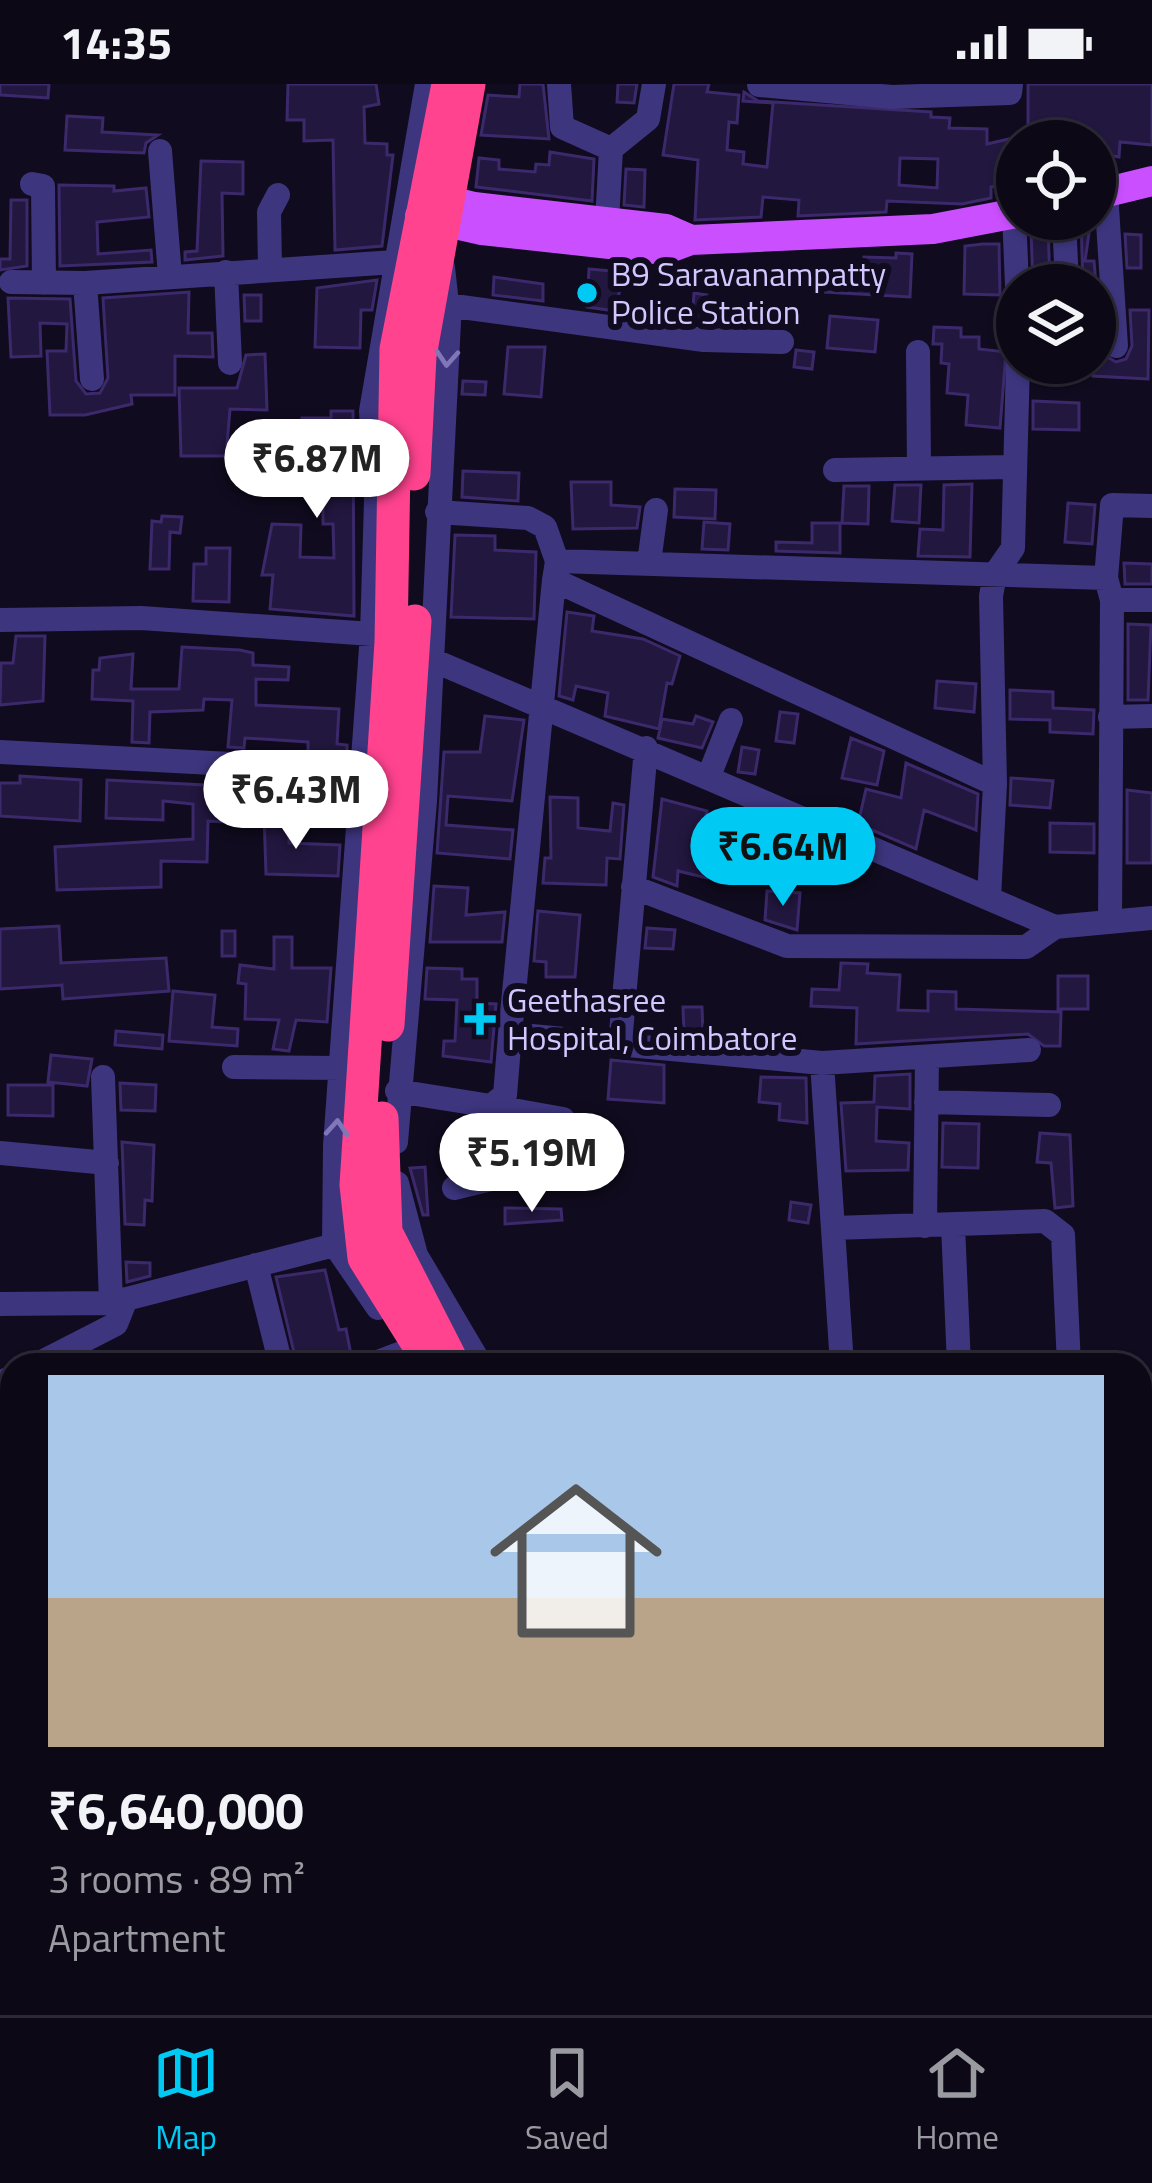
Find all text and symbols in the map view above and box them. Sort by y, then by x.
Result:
text: 14:35 [60,8,172,76]
map controls [996,120,1116,384]
button: locate [996,120,1116,240]
place label: B9 Saravanampatty Police Station [611,249,886,337]
button: layers [996,264,1116,384]
marker: B9 Saravanampatty Police Station [574,280,600,306]
one-way arrow [435,349,461,368]
pin: ₹6.87M [219,419,415,521]
text: ₹6.87M [251,428,383,487]
pin: ₹6.43M [198,750,394,852]
text: ₹6.43M [230,759,362,818]
pin: ₹6.64M [685,807,881,909]
text: ₹6.64M [717,816,849,875]
place label: Geethasree Hospital, Coimbatore [507,975,797,1063]
marker: Geethasree Hospital, Coimbatore [464,1003,496,1035]
pin: ₹5.19M [434,1113,630,1215]
one-way arrow [323,1118,349,1137]
text: ₹5.19M [466,1122,598,1181]
icon: home [468,1453,684,1669]
text: ₹6,640,000 [48,1771,304,1849]
text: 3 rooms · 89 m² [48,1849,305,1908]
text: Apartment [48,1908,225,1967]
tab: Map [153,2040,219,2162]
tab: Saved [525,2040,609,2162]
tab: Home [915,2040,999,2162]

